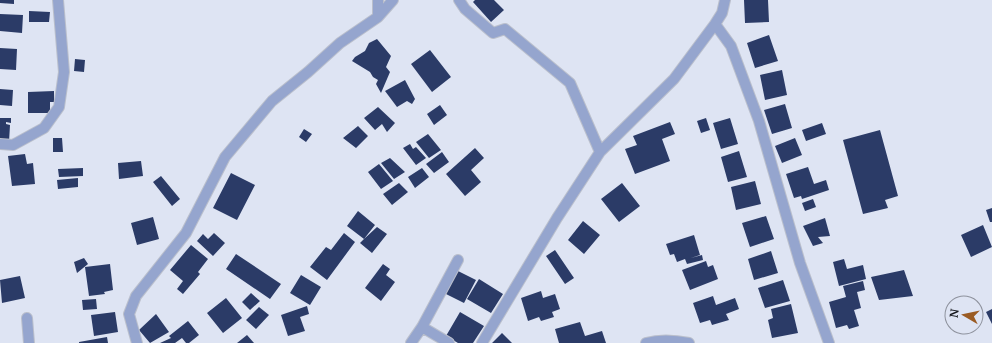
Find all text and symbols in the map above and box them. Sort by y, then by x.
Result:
north arrow [944,295,984,335]
text: N [947,308,962,319]

